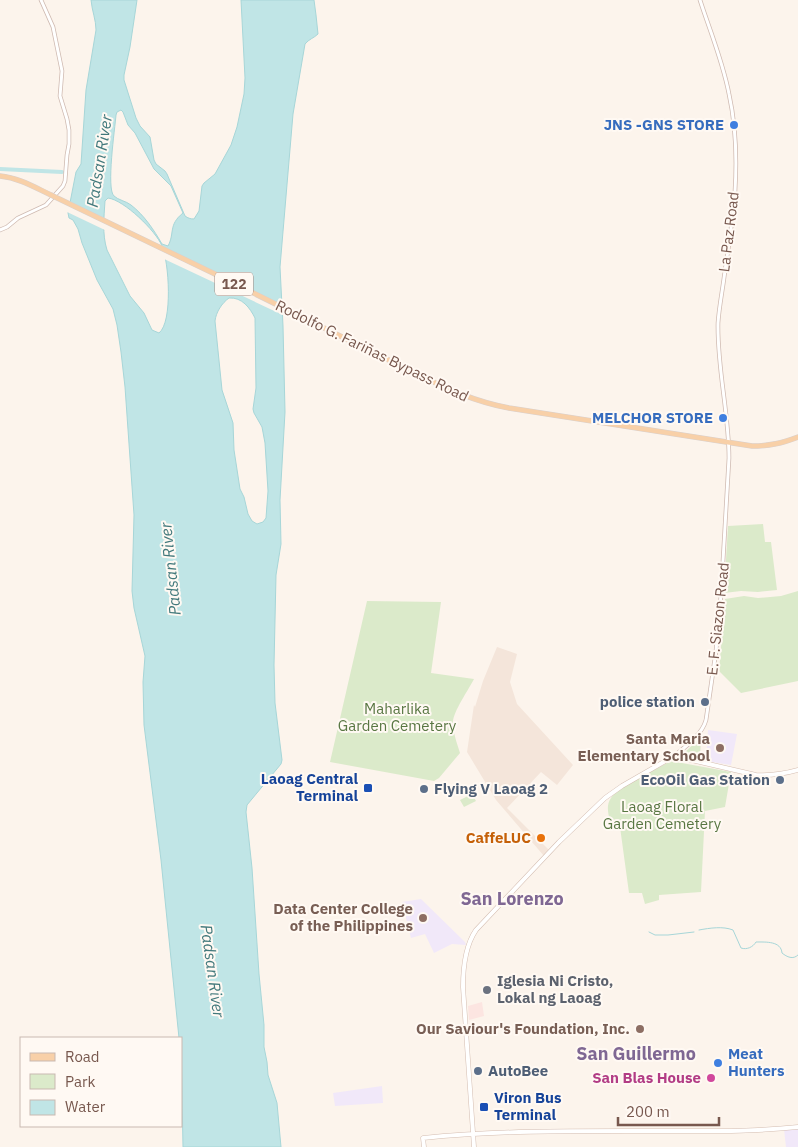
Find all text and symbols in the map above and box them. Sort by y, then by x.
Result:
water label: Padsan River [82,112,116,209]
place label: JNS -GNS STORE [604,115,724,134]
marker: JNS -GNS STORE [728,119,740,131]
street label: La Paz Road [714,191,743,273]
road number: 122 [215,272,253,296]
street label: Rodolfo G. Fariñas Bypass Road [273,295,472,406]
place label: MELCHOR STORE [592,408,713,427]
marker: MELCHOR STORE [717,412,729,424]
water label: Padsan River [155,520,185,616]
street label: E. F. Siazon Road [702,562,733,676]
place label: police station [600,692,695,711]
marker: police station [699,696,711,708]
park label: Maharlika Garden Cemetery [338,699,457,735]
place label: Santa Maria Elementary School [578,729,710,765]
marker: Santa Maria Elementary School [714,742,726,754]
place label: Laoag Central Terminal [261,769,358,805]
place label: EcoOil Gas Station [640,770,770,789]
marker: EcoOil Gas Station [774,774,786,786]
place label: Flying V Laoag 2 [434,779,548,798]
marker: Laoag Central Terminal [362,782,374,794]
marker: Flying V Laoag 2 [418,783,430,795]
park label: Laoag Floral Garden Cemetery [603,797,722,833]
place label: CaffeLUC [466,828,531,847]
marker: CaffeLUC [535,832,547,844]
district label: San Lorenzo [460,887,564,910]
place label: Data Center College of the Philippines [273,899,413,935]
marker: Data Center College of the Philippines [417,912,429,924]
water label: Padsan River [197,923,230,1020]
place label: Iglesia Ni Cristo, Lokal ng Laoag [497,971,613,1007]
marker: Iglesia Ni Cristo, Lokal ng Laoag [481,984,493,996]
place label: Our Saviour's Foundation, Inc. [416,1019,630,1038]
marker: Our Saviour's Foundation, Inc. [634,1023,646,1035]
legend [20,1037,182,1127]
district label: San Guillermo [576,1042,696,1065]
place label: Meat Hunters [728,1044,785,1080]
text: Road [65,1047,100,1066]
marker: Meat Hunters [712,1057,724,1069]
place label: AutoBee [488,1061,548,1080]
marker: AutoBee [472,1065,484,1077]
place label: San Blas House [592,1068,701,1087]
text: Park [65,1072,95,1091]
marker: San Blas House [705,1072,717,1084]
place label: Viron Bus Terminal [494,1088,562,1124]
scale bar [618,1094,719,1126]
text: Water [65,1097,106,1116]
marker: Viron Bus Terminal [478,1101,490,1113]
text: 200 m [626,1102,670,1121]

